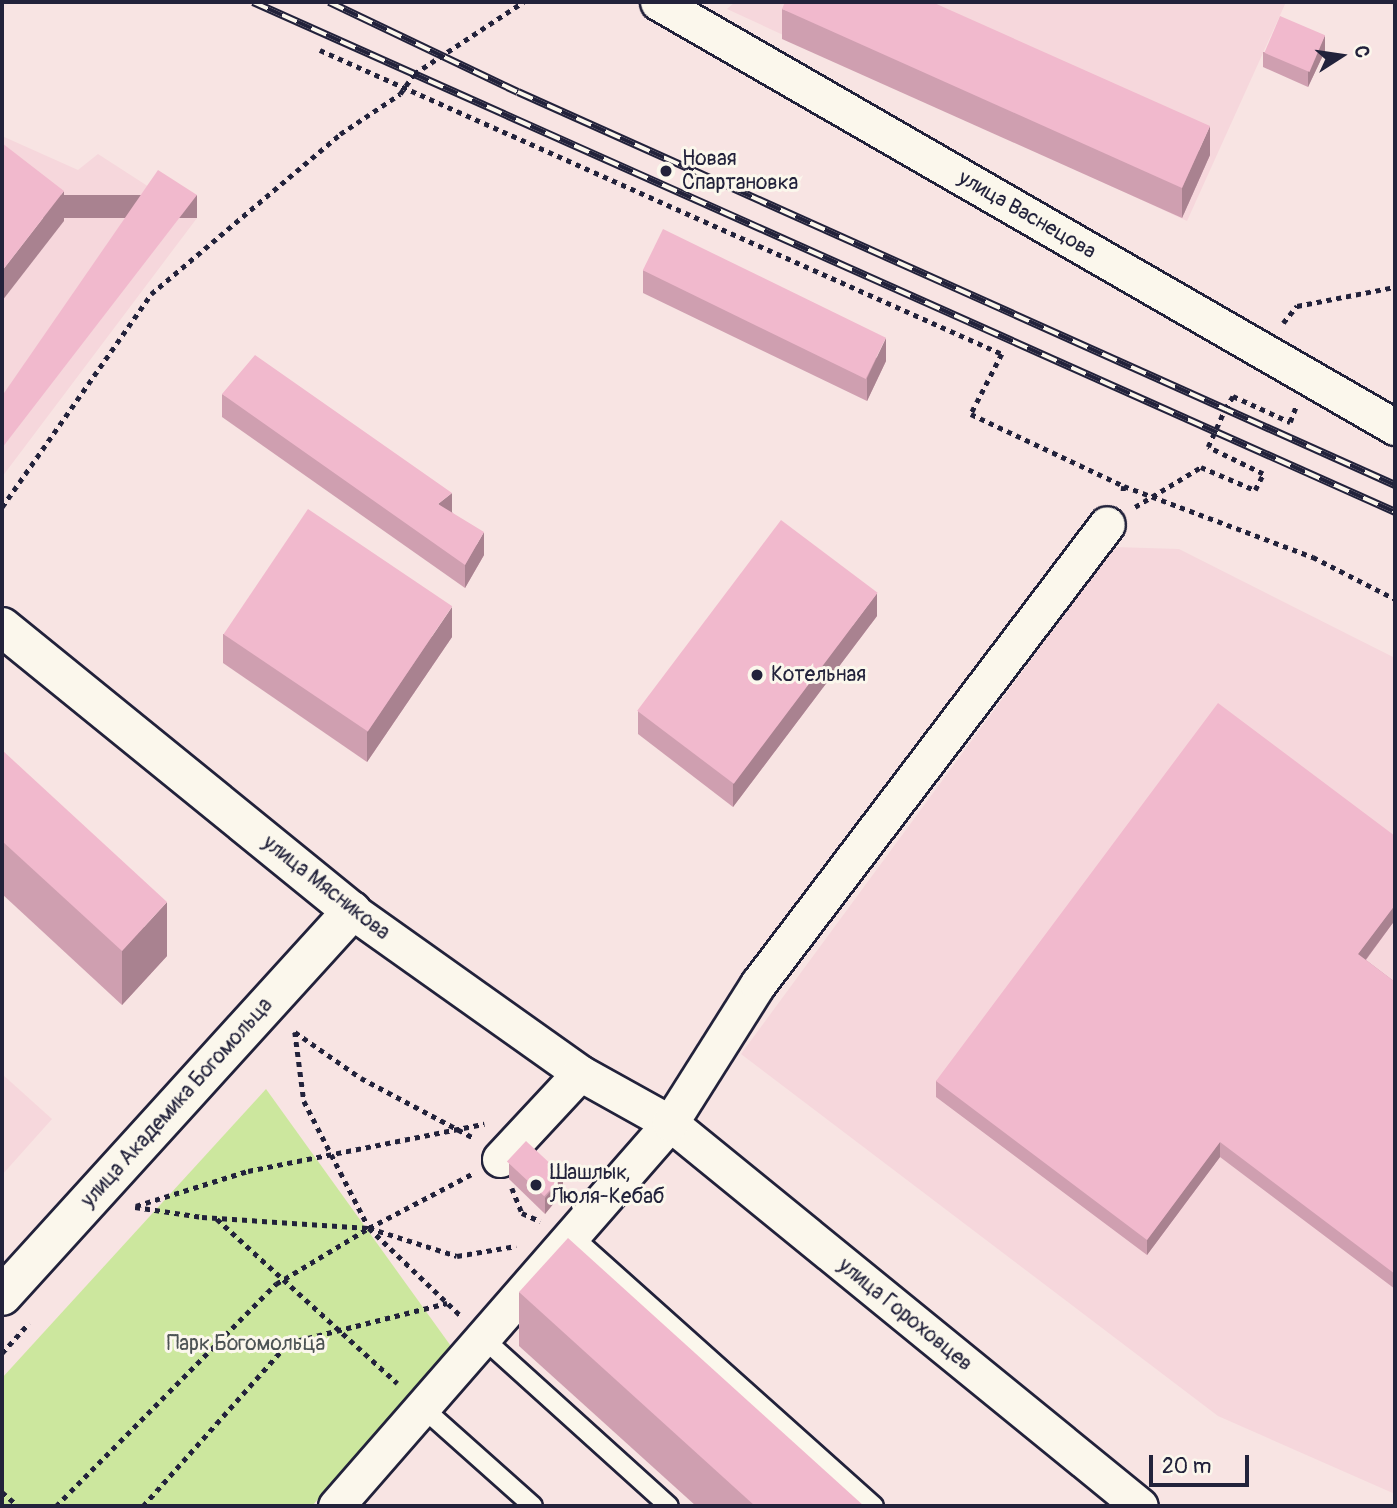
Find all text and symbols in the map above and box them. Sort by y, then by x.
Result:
north arrow [1306,21,1376,91]
text: С [1349,43,1374,60]
place label: Новая Спартановка [682,146,798,196]
marker: Новая Спартановка [656,161,676,181]
street label: улица Васнецова [954,165,1100,265]
place label: Котельная [771,662,866,688]
marker: Котельная [749,667,765,683]
street label: улица Мясникова [257,830,395,946]
street label: улица Академика Богомольца [76,993,278,1213]
place label: Шашлык, Люля-Кебаб [550,1160,664,1210]
marker: Шашлык, Люля-Кебаб [528,1177,544,1193]
street label: улица Гороховцев [833,1253,977,1377]
park label: Парк Богомольца [167,1331,325,1357]
scale bar [1152,1442,1252,1486]
text: 20 m [1162,1453,1211,1480]

